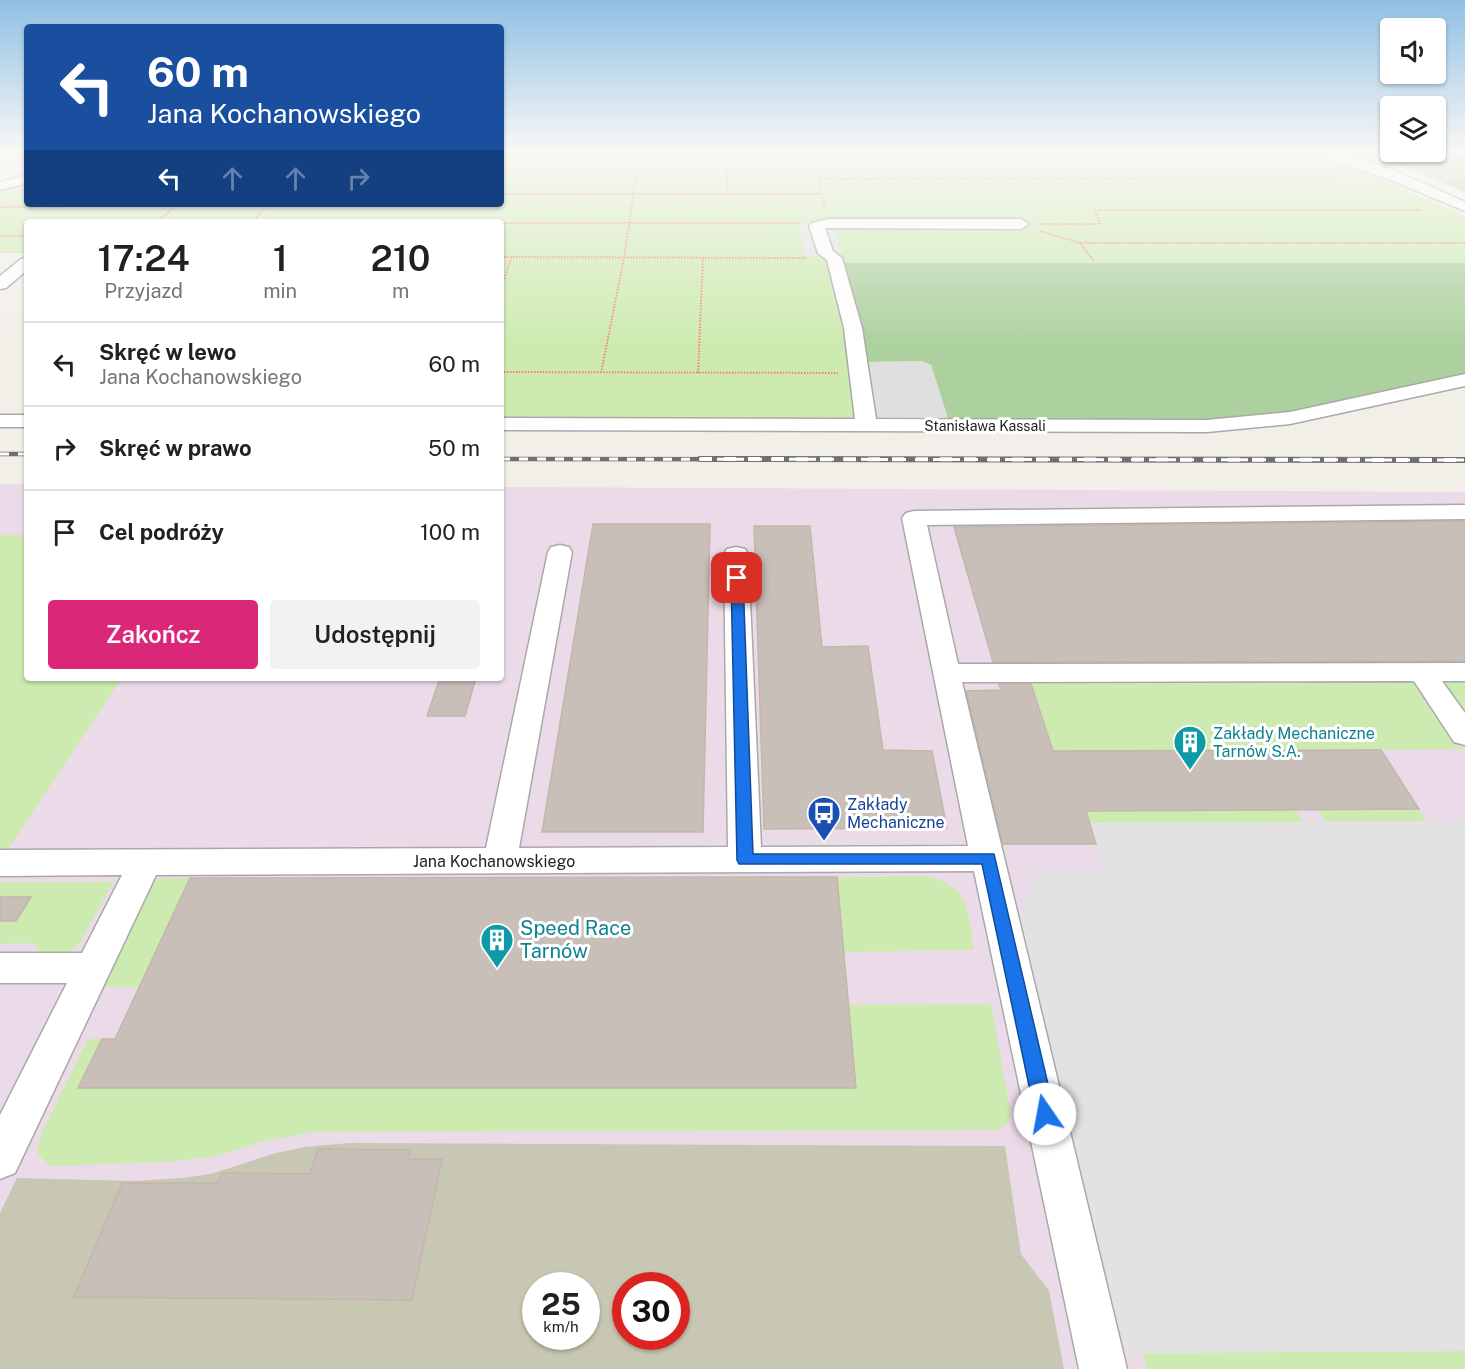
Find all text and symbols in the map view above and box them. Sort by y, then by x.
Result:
map controls [1380,18,1446,162]
button: sound [1380,18,1446,84]
text: 60 m [147,47,249,96]
icon: left [48,48,126,126]
button: layers [1380,96,1446,162]
text: Jana Kochanowskiego [147,97,421,129]
icon: left [153,162,186,195]
icon: ahead [216,162,249,195]
icon: ahead [279,162,312,195]
icon: right [342,162,375,195]
text: 17:24 [97,237,190,279]
text: 1 [273,237,288,279]
text: 210 [371,237,431,279]
text: Przyjazd [104,279,183,303]
text: min [263,279,297,303]
text: m [392,279,409,303]
text: Skręć w lewo [99,339,236,365]
icon: left [48,348,81,381]
text: 60 m [429,351,480,377]
text: Jana Kochanowskiego [99,365,302,389]
street label: Stanisława Kassali [924,418,1046,434]
icon: right [48,432,81,465]
text: Skręć w prawo [99,435,252,461]
text: 50 m [428,435,480,461]
icon: arrive [48,516,81,549]
text: Cel podróży [99,519,224,545]
text: 100 m [420,519,480,545]
pin [711,552,762,603]
icon: arrive [720,561,753,594]
button: Zakończ [48,600,258,669]
button: Udostępnij [270,600,480,669]
building icon: Zakłady Mechaniczne Tarnów S.A. [1172,724,1208,771]
place label: Zakłady Mechaniczne Tarnów S.A. [1213,724,1375,761]
bus stop icon: Zakłady Mechaniczne [806,795,842,842]
place label: Zakłady Mechaniczne [847,795,944,832]
street label: Jana Kochanowskiego [413,852,575,871]
place label: Speed Race Tarnów [520,916,631,963]
building icon: Speed Race Tarnów [479,922,515,969]
position arrow [1013,1082,1077,1146]
speed limit sign: 30 [612,1272,690,1350]
text: 25 [541,1286,581,1322]
text: km/h [543,1318,579,1335]

